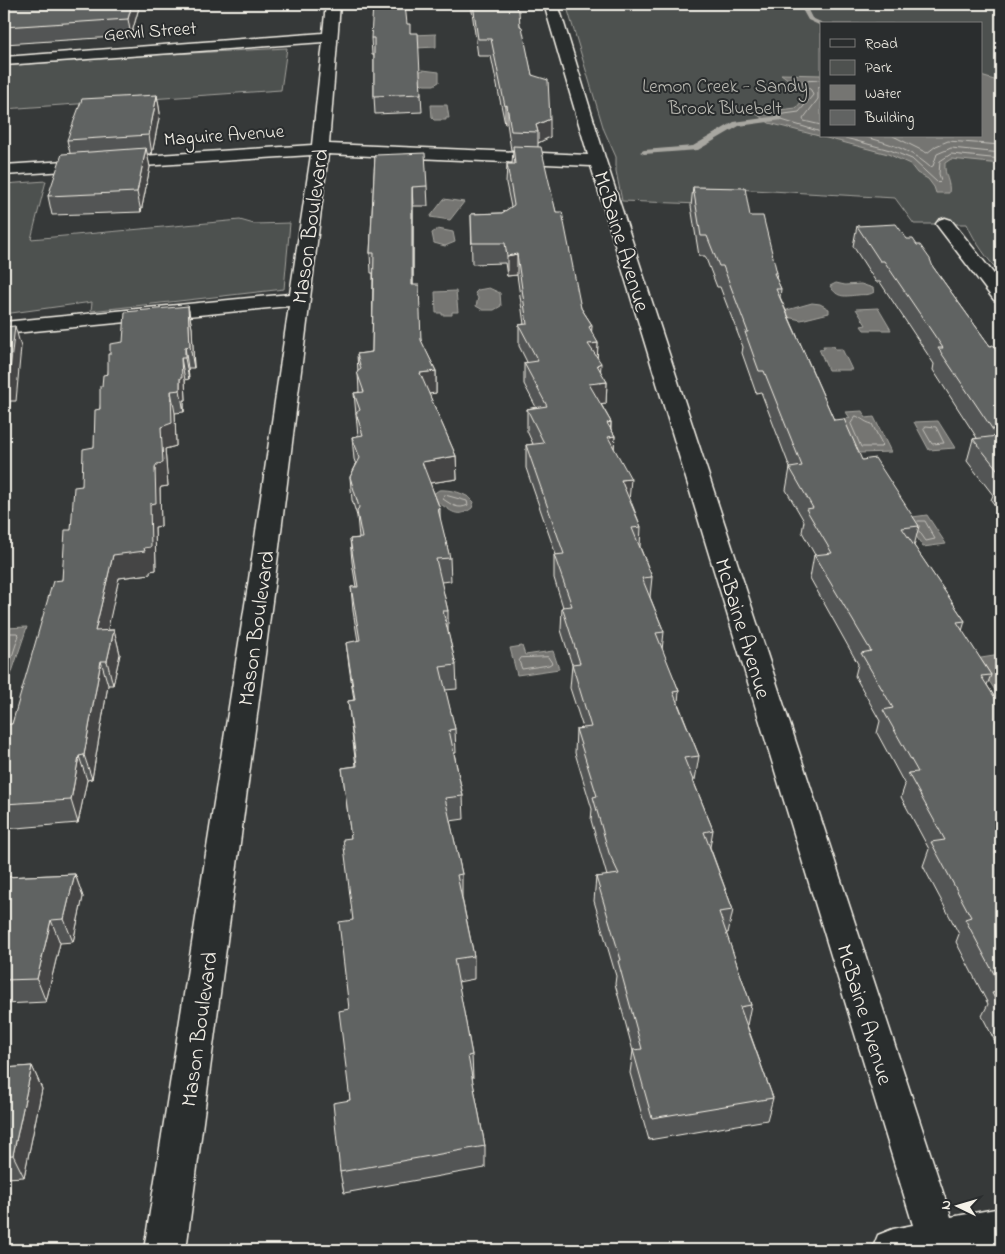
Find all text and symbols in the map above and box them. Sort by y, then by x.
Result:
street label: Gervil Street [103,16,198,49]
legend [820,22,982,138]
text: Road [865,33,898,55]
text: Park [865,57,893,79]
park label: Lemon Creek - Sandy Brook Bluebelt [642,74,808,123]
text: Water [865,83,901,105]
text: Building [864,107,914,130]
street label: Maguire Avenue [163,119,286,156]
street label: Mason Boulevard [285,147,339,306]
street label: McBaine Avenue [584,168,657,316]
street label: Mason Boulevard [231,549,285,708]
street label: McBaine Avenue [705,555,778,703]
street label: McBaine Avenue [827,941,900,1089]
street label: Mason Boulevard [174,950,228,1109]
north arrow [932,1182,982,1232]
text: N [936,1199,957,1211]

